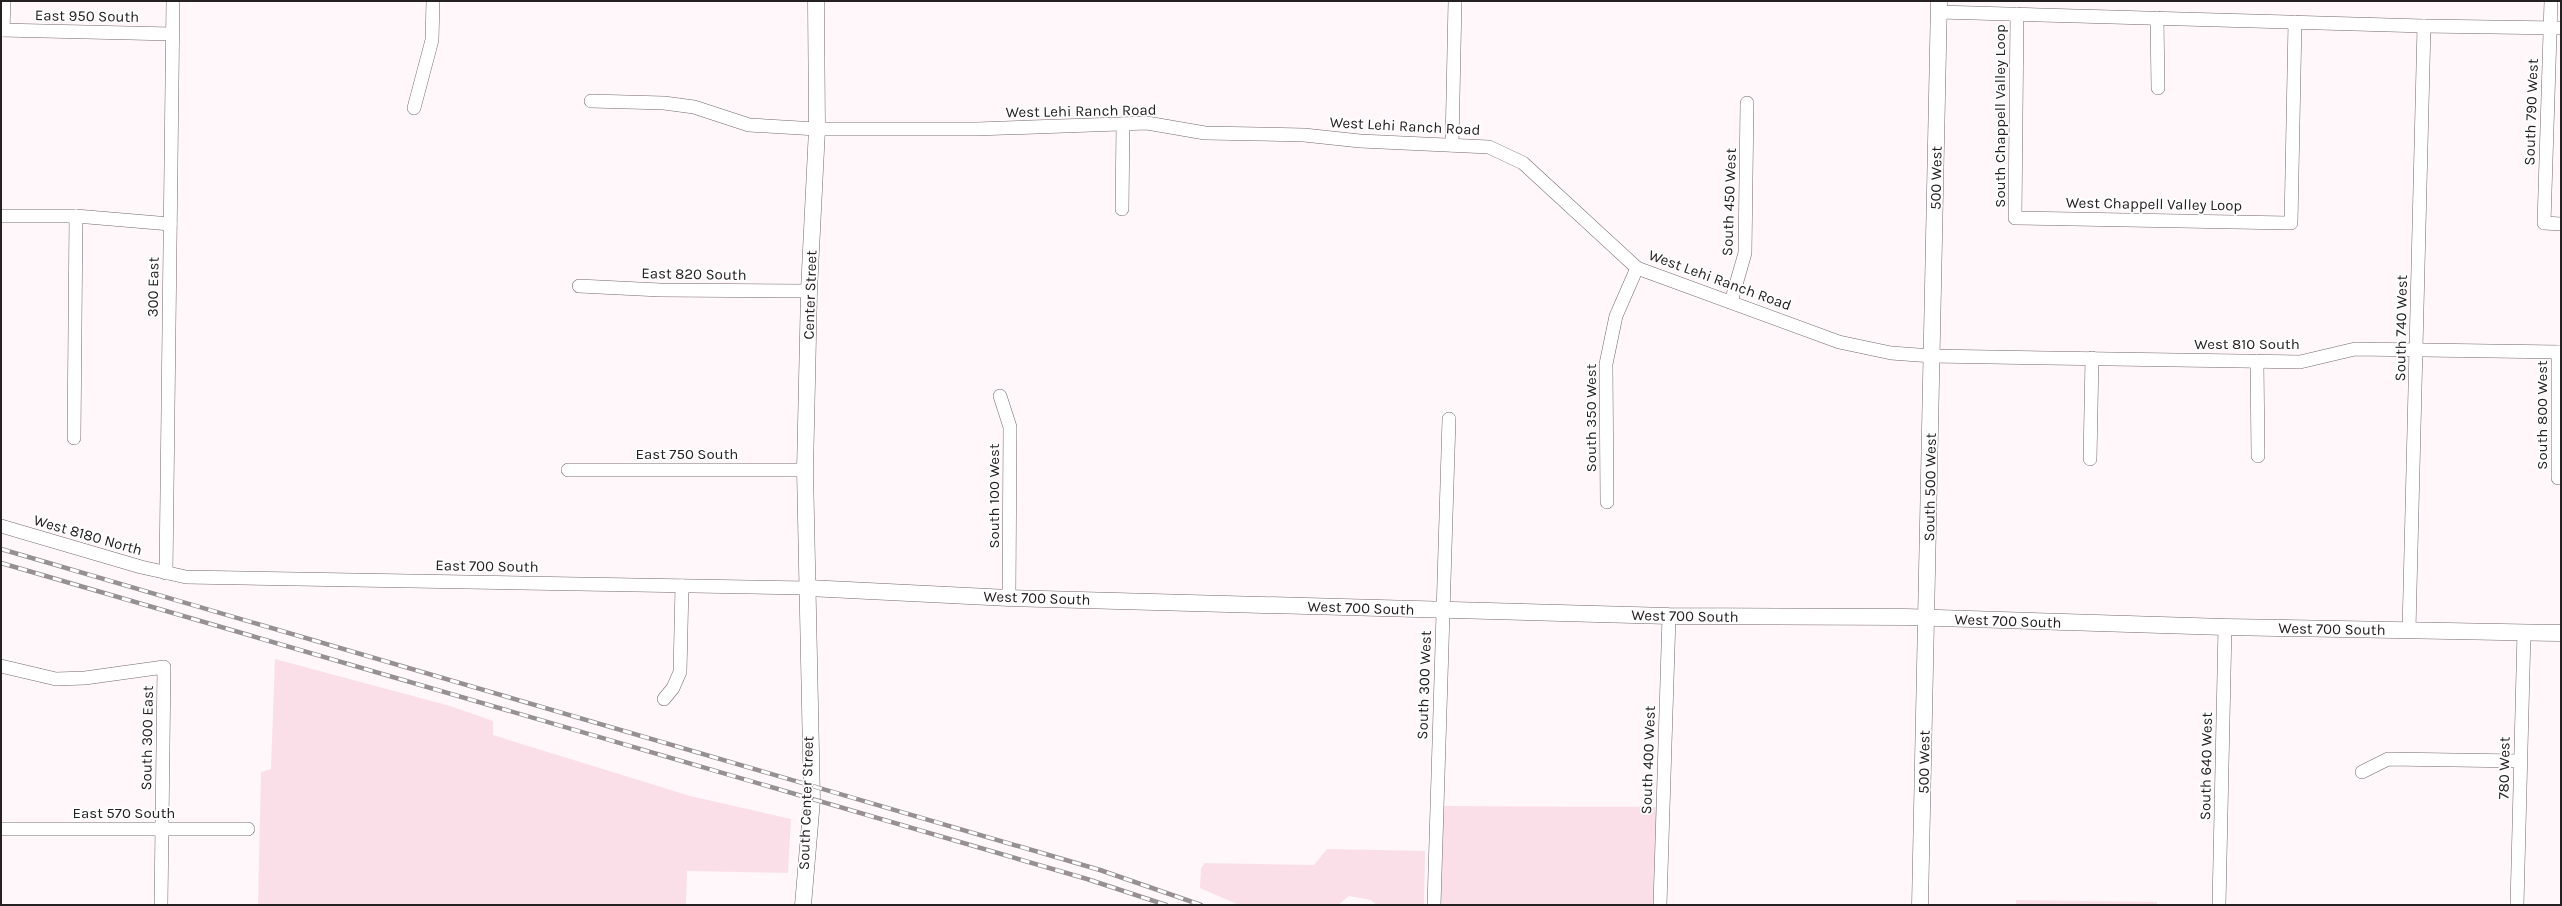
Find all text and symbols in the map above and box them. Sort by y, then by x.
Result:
street label: East 950 South [35,6,139,26]
street label: South Chappell Valley Loop [1991,24,2009,208]
street label: South 790 West [2520,58,2542,166]
street label: West Lehi Ranch Road [1005,101,1157,121]
street label: West Lehi Ranch Road [1329,113,1481,139]
street label: 500 West [1926,145,1946,210]
street label: South 450 West [1718,147,1740,256]
street label: West Chappell Valley Loop [2066,193,2242,215]
street label: West Lehi Ranch Road [1646,246,1794,314]
street label: Center Street [799,250,821,340]
street label: 300 East [143,256,163,317]
street label: East 820 South [641,264,747,284]
street label: South 740 West [2391,274,2411,381]
street label: West 810 South [2194,335,2300,353]
street label: South 800 West [2533,360,2551,470]
street label: South 350 West [1582,363,1600,472]
street label: South 500 West [1920,432,1940,541]
street label: South 100 West [985,443,1003,549]
street label: East 750 South [636,445,738,463]
street label: West 8180 North [32,511,144,559]
street label: East 700 South [435,556,539,576]
street label: West 700 South [983,587,1091,609]
street label: West 700 South [1307,597,1415,619]
street label: West 700 South [1631,606,1739,626]
street label: West 700 South [1954,610,2062,632]
street label: West 700 South [2278,619,2386,639]
street label: South 300 West [1413,630,1435,740]
street label: South 300 East [137,685,157,791]
street label: South 400 West [1637,705,1659,815]
street label: South 640 West [2196,711,2216,820]
street label: 500 West [1914,729,1934,794]
street label: South Center Street [795,735,817,870]
street label: 780 West [2494,736,2514,800]
street label: East 570 South [73,804,175,822]

